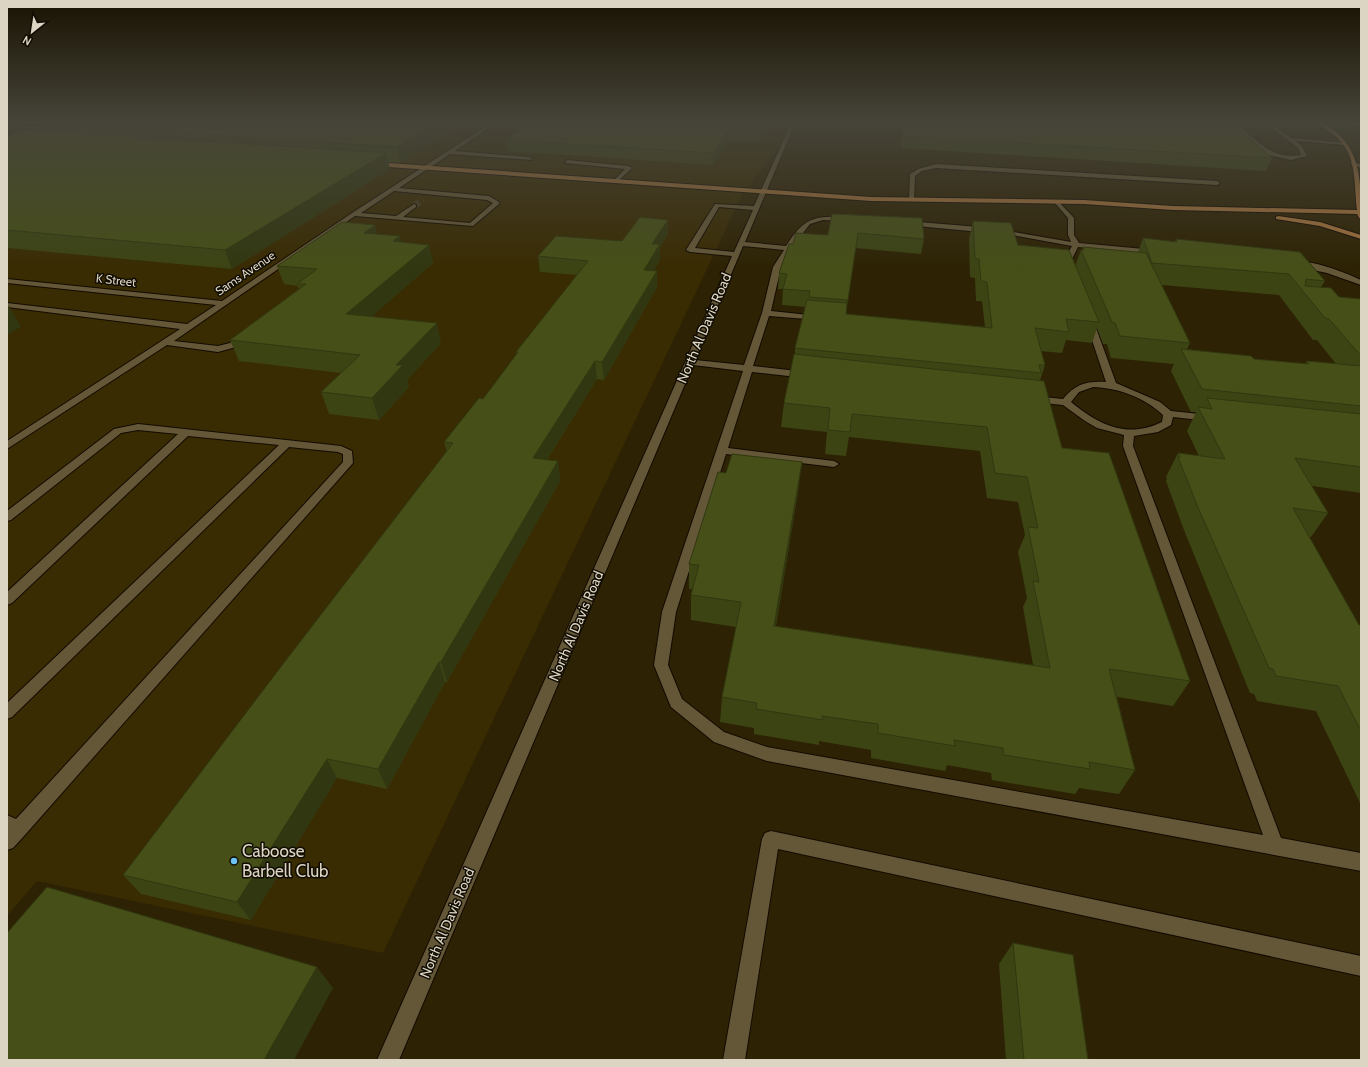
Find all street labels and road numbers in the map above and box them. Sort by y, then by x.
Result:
street label: Sams Avenue [212,247,278,299]
street label: K Street [95,270,137,290]
street label: North Al Davis Road [673,270,735,386]
street label: North Al Davis Road [545,568,607,684]
street label: North Al Davis Road [416,865,478,981]

